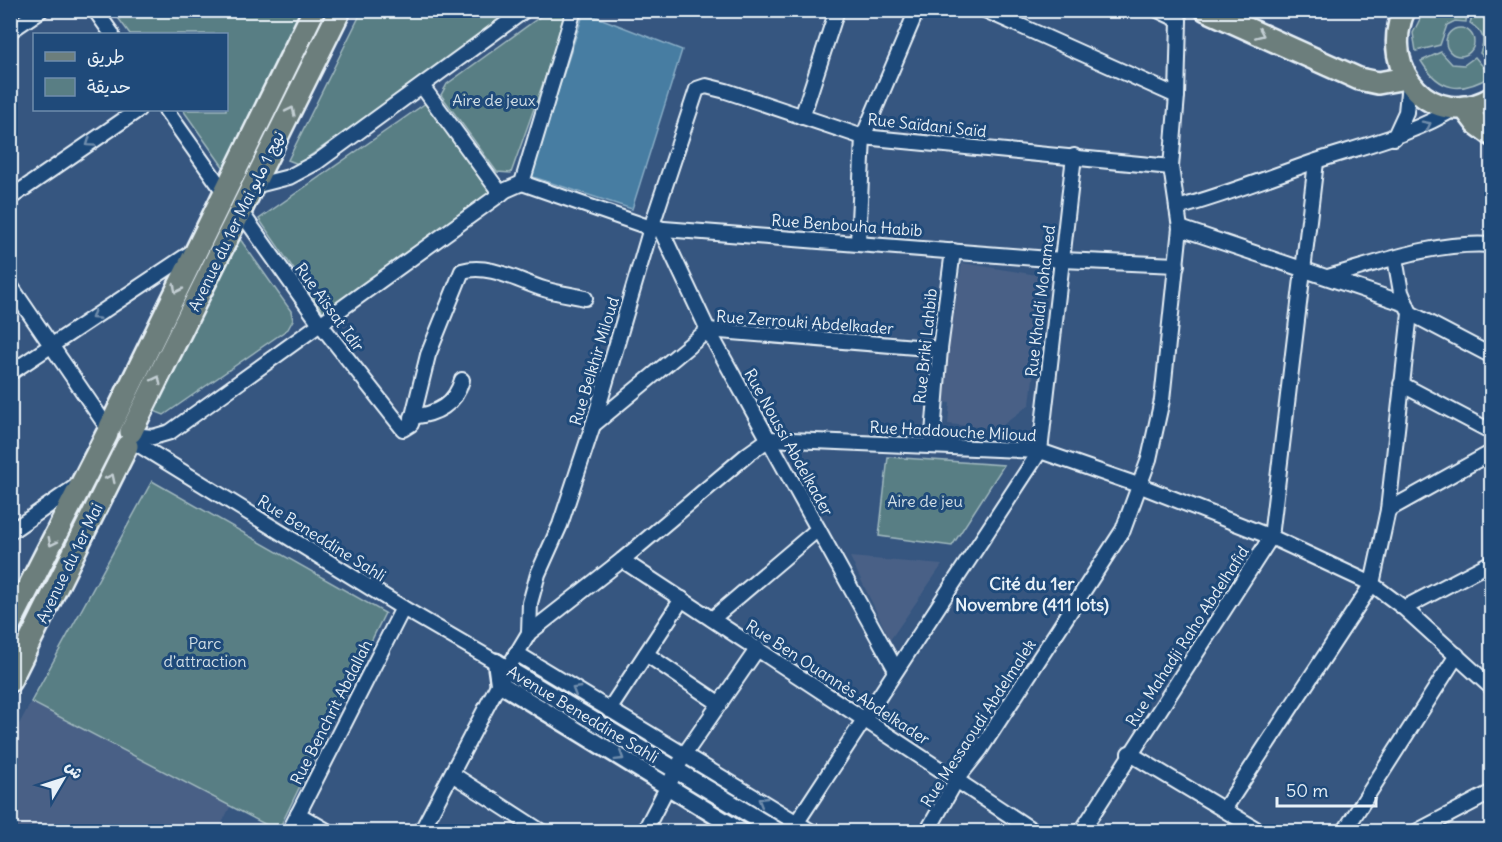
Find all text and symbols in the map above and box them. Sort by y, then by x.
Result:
one-way arrow [1253,27,1264,39]
legend [33,33,228,111]
text: طريق [87,45,125,68]
text: حديقة [87,75,131,98]
park label: Aire de jeux [452,90,536,110]
one-way arrow [283,106,295,117]
street label: Rue Saïdani Saïd [866,109,988,141]
one-way arrow [1420,121,1431,132]
street label: Avenue du 1er Mai نهج 1 مايو [184,128,289,315]
one-way arrow [85,136,96,147]
street label: Rue Benbouha Habib [771,210,923,240]
street label: Rue Khaldi Mohamed [1021,224,1059,378]
street label: Rue Aïssat Idir [291,259,369,356]
one-way arrow [173,283,184,293]
street label: Rue Briki Lahbib [909,287,941,405]
street label: Rue Belkhir Miloud [565,294,623,428]
street label: Rue Zerrouki Abdelkader [716,306,895,338]
one-way arrow [91,309,102,320]
street label: Rue Noussi Abdelkader [740,365,838,520]
one-way arrow [150,375,162,386]
street label: Rue Haddouche Miloud [869,417,1037,445]
one-way arrow [104,473,115,484]
street label: Rue Beneddine Sahli [254,490,390,586]
park label: Aire de jeu [887,491,963,511]
street label: Avenue du 1er Mai [31,500,107,626]
one-way arrow [48,536,60,547]
street label: Rue Mahadji Raho Abdelhafid [1121,542,1253,730]
district label: Cité du 1er Novembre (411 lots) [955,572,1109,616]
street label: Rue Ben Ouannès Abdelkader [742,615,934,749]
park label: Parc d'attraction [164,633,246,671]
street label: Rue Messaoudi Abdelmalek [916,635,1040,811]
street label: Rue Benchrit Abdallah [286,636,376,788]
street label: Avenue Beneddine Sahli [504,661,662,767]
one-way arrow [572,686,582,698]
north arrow [33,749,93,809]
one-way arrow [613,750,624,761]
text: ش [61,756,88,783]
scale bar [1277,770,1376,808]
text: 50 m [1286,779,1328,802]
one-way arrow [758,797,768,808]

